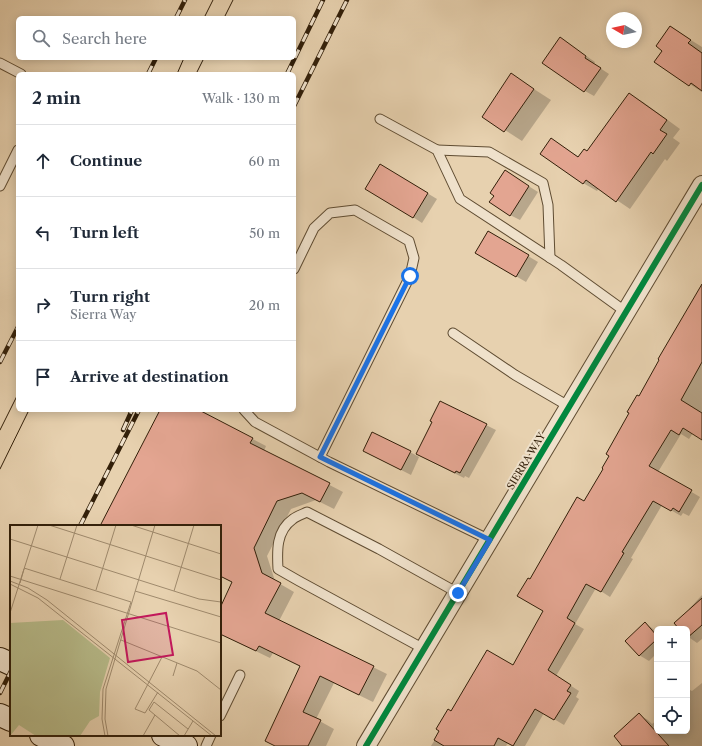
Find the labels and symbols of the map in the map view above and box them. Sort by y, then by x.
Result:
north arrow [606,12,642,48]
route start [401,267,419,285]
street label: SIERRA WAY [504,429,549,492]
inset map [10,525,221,736]
route end [449,584,467,602]

